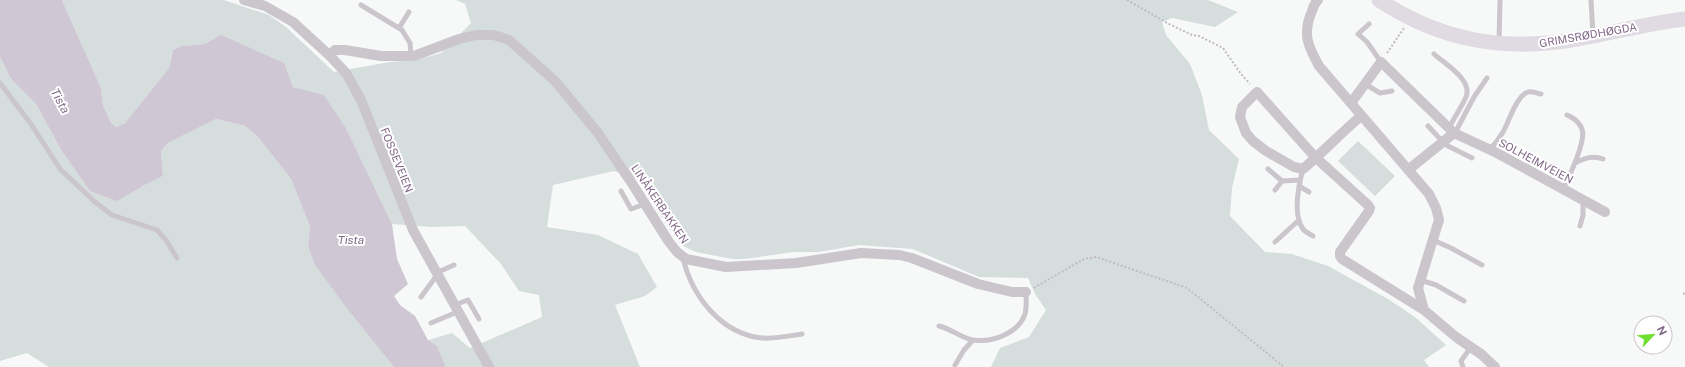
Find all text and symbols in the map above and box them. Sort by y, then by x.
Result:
street label: GRIMSRØDHØGDA [1538,20,1638,49]
water label: Tista [48,86,72,116]
street label: FOSSEVEIEN [379,126,415,194]
street label: SOLHEIMVEIEN [1497,136,1575,186]
street label: LINÅKERBAKKEN [629,162,692,246]
water label: Tista [338,233,364,247]
north arrow [1633,315,1673,355]
text: N [1655,324,1669,337]

